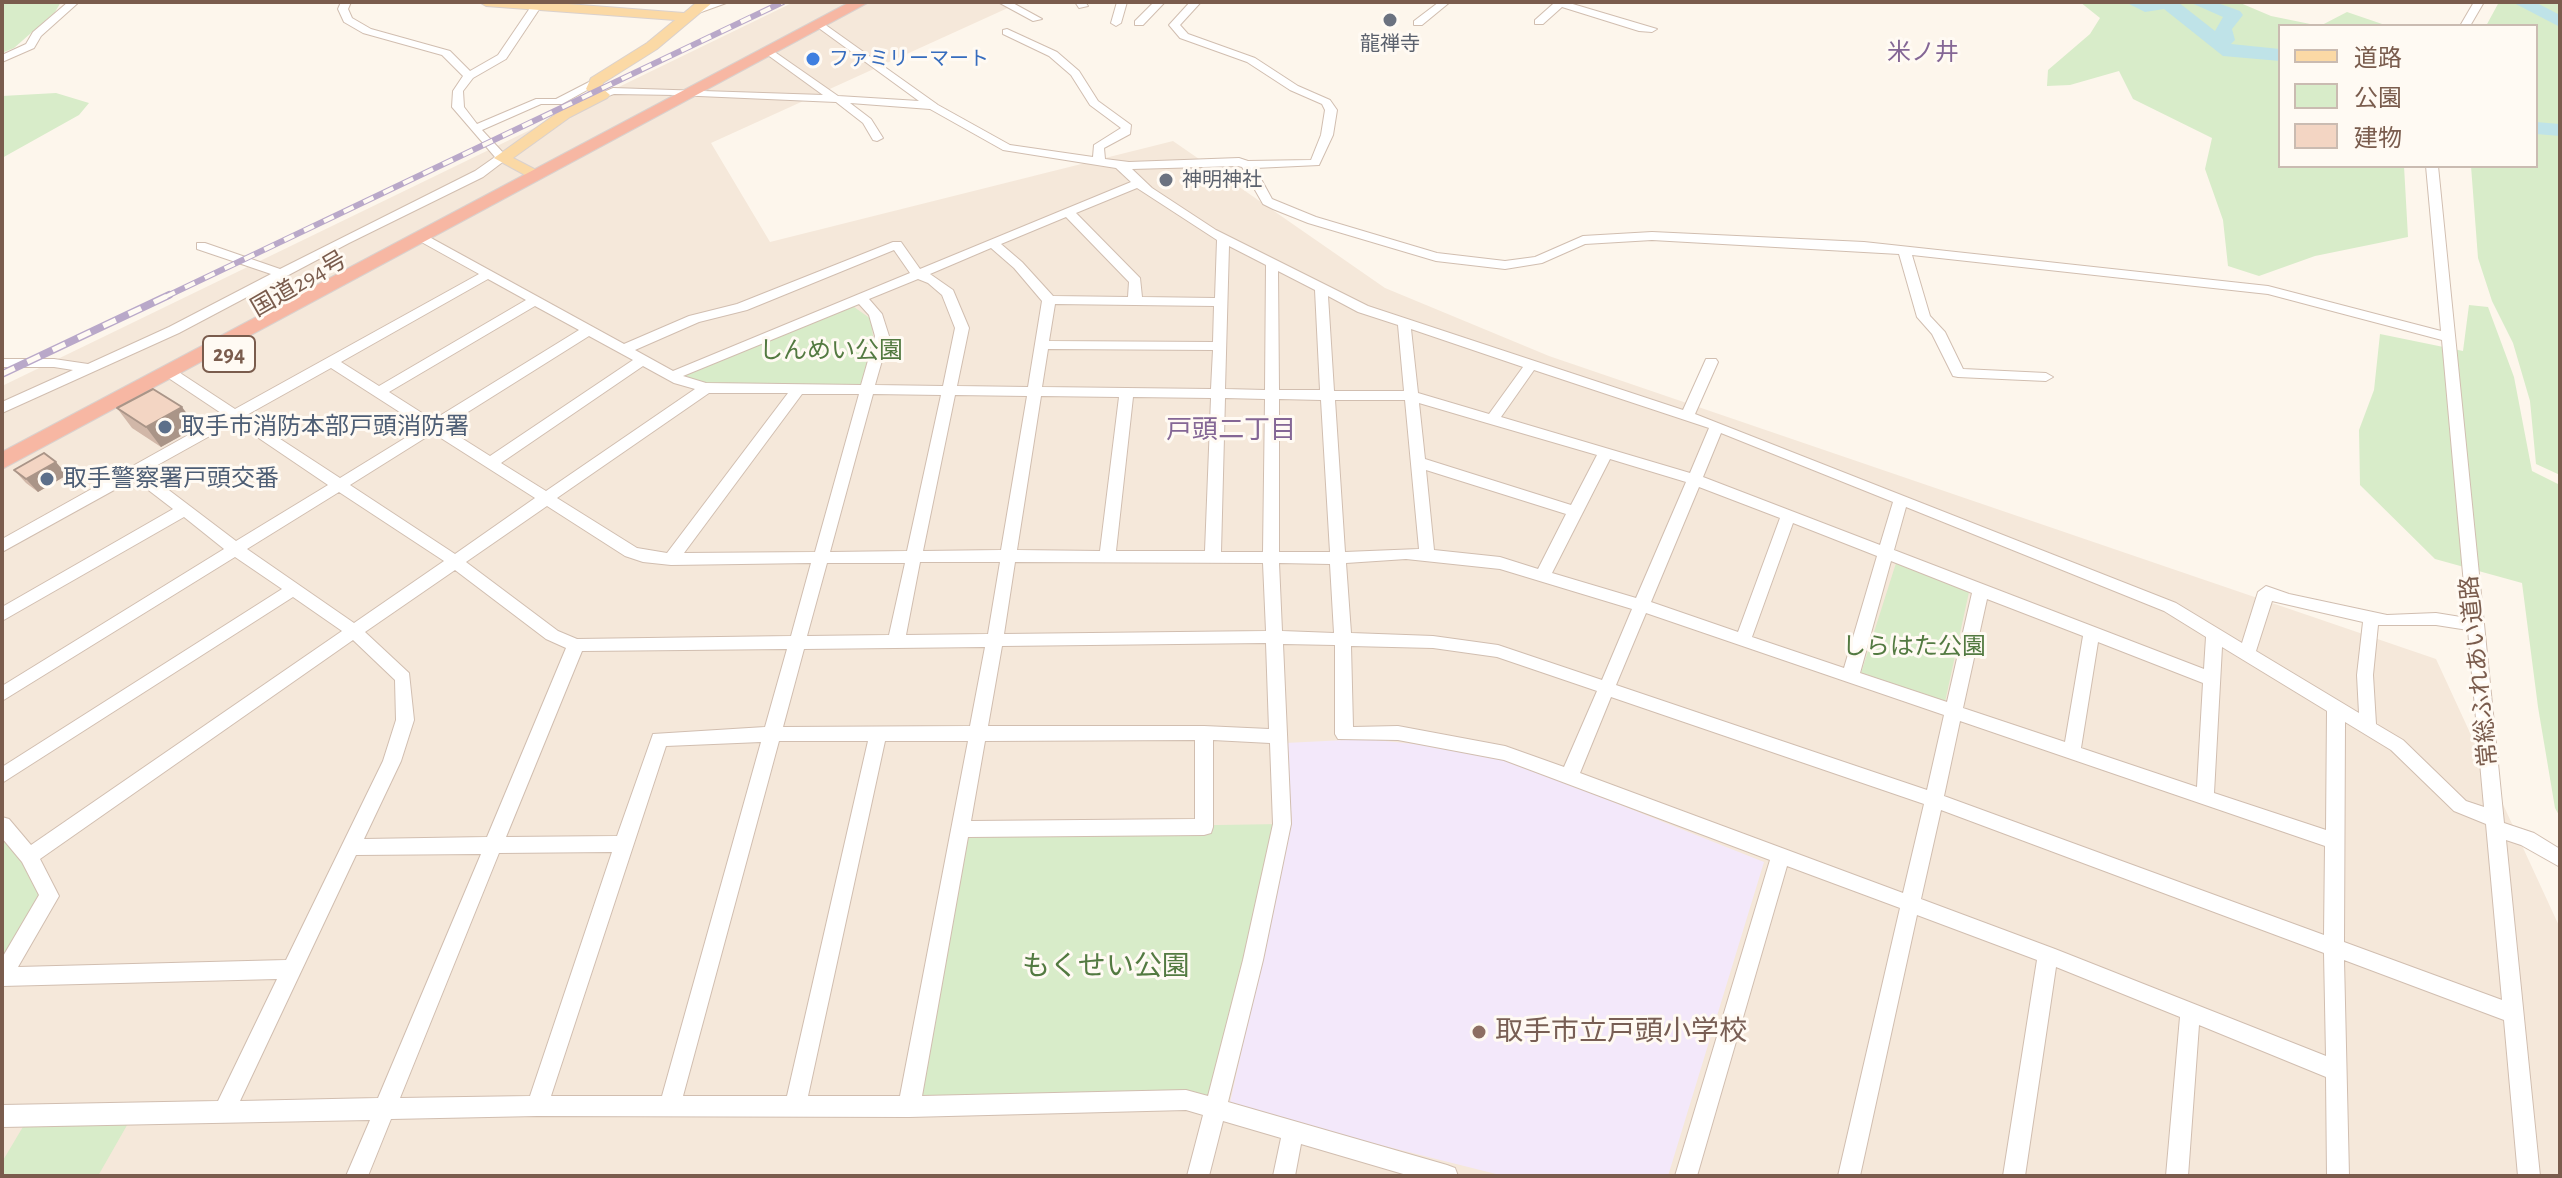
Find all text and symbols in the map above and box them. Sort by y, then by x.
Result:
marker: 龍禅寺 [1381,11,1399,29]
legend [2278,24,2538,168]
place label: 龍禅寺 [1360,32,1420,56]
district label: 米ノ井 [1887,39,1959,67]
place label: ファミリーマート [829,47,989,71]
text: 道路 [2354,47,2402,71]
marker: ファミリーマート [804,50,822,68]
text: 公園 [2354,87,2402,111]
text: 建物 [2354,127,2402,151]
place label: 神明神社 [1182,168,1262,192]
marker: 神明神社 [1157,171,1175,189]
street label: 国道294号 [246,245,352,323]
road number: 294 [203,336,255,372]
park label: しんめい公園 [759,337,903,365]
place label: 取手市消防本部戸頭消防署 [181,413,469,441]
district label: 戸頭二丁目 [1166,414,1296,446]
marker: 取手市消防本部戸頭消防署 [156,418,174,436]
place label: 取手警察署戸頭交番 [63,465,279,493]
marker: 取手警察署戸頭交番 [38,470,56,488]
street label: 常総ふれあい道路 [2455,574,2503,768]
park label: しらはた公園 [1842,633,1986,661]
park label: もくせい公園 [1022,950,1190,984]
place label: 取手市立戸頭小学校 [1495,1015,1747,1049]
marker: 取手市立戸頭小学校 [1470,1023,1488,1041]

